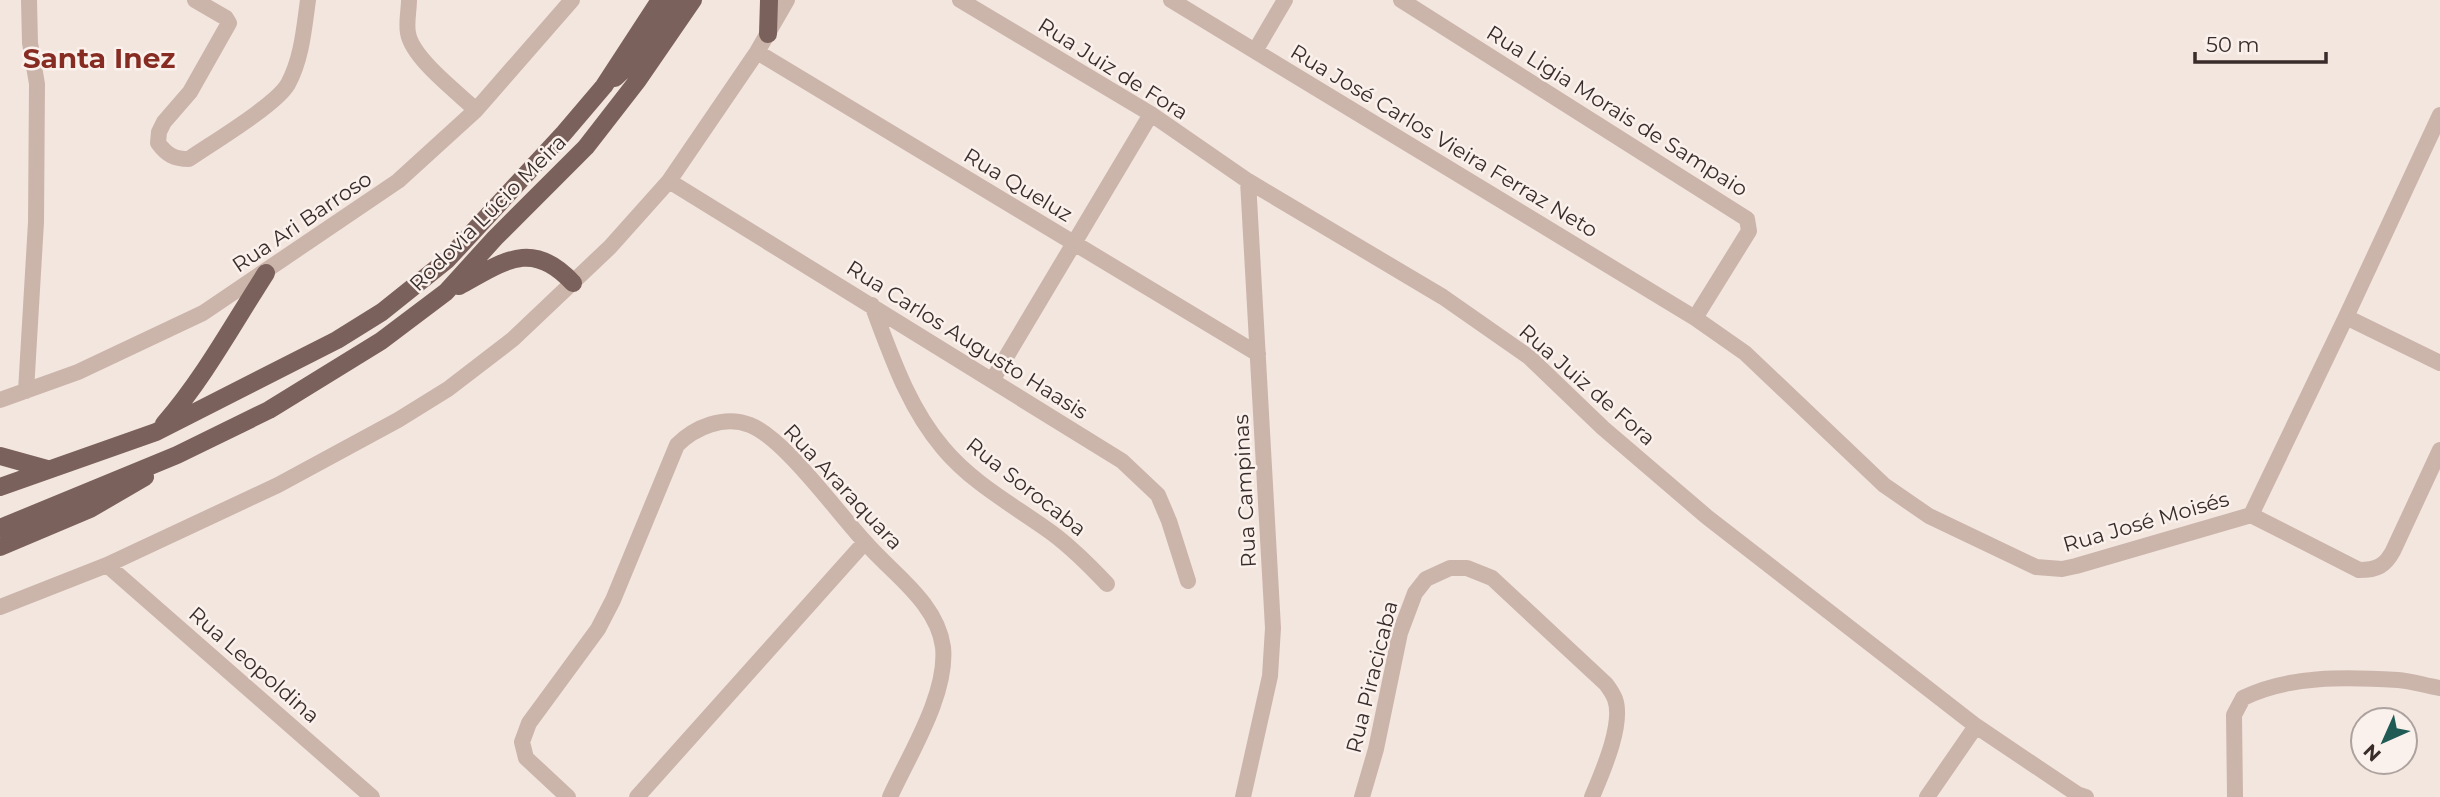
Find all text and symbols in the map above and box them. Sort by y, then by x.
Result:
street label: Rua Juiz de Fora [1034,12,1193,125]
street label: Rua Ligia Morais de Sampaio [1482,20,1752,201]
scale bar [2195,21,2326,65]
text: 50 m [2206,32,2260,57]
street label: Rua José Carlos Vieira Ferraz Neto [1286,39,1602,242]
district label: Santa Inez [23,41,175,75]
street label: Rodovia Lúcio Meira [404,129,571,296]
street label: Rua Queluz [959,142,1077,227]
street label: Rua Ari Barroso [227,166,376,277]
street label: Rua Carlos Augusto Haasis [842,255,1092,424]
street label: Rua Juiz de Fora [1514,319,1660,451]
street label: Rua Campinas [1228,414,1261,568]
street label: Rua Araraquara [779,419,908,555]
street label: Rua Sorocaba [961,432,1091,541]
street label: Rua José Moisés [2060,486,2232,557]
street label: Rua Piracicaba [1341,598,1403,756]
street label: Rua Leopoldina [184,601,325,728]
north arrow [2349,706,2419,776]
text: N [2359,739,2386,766]

